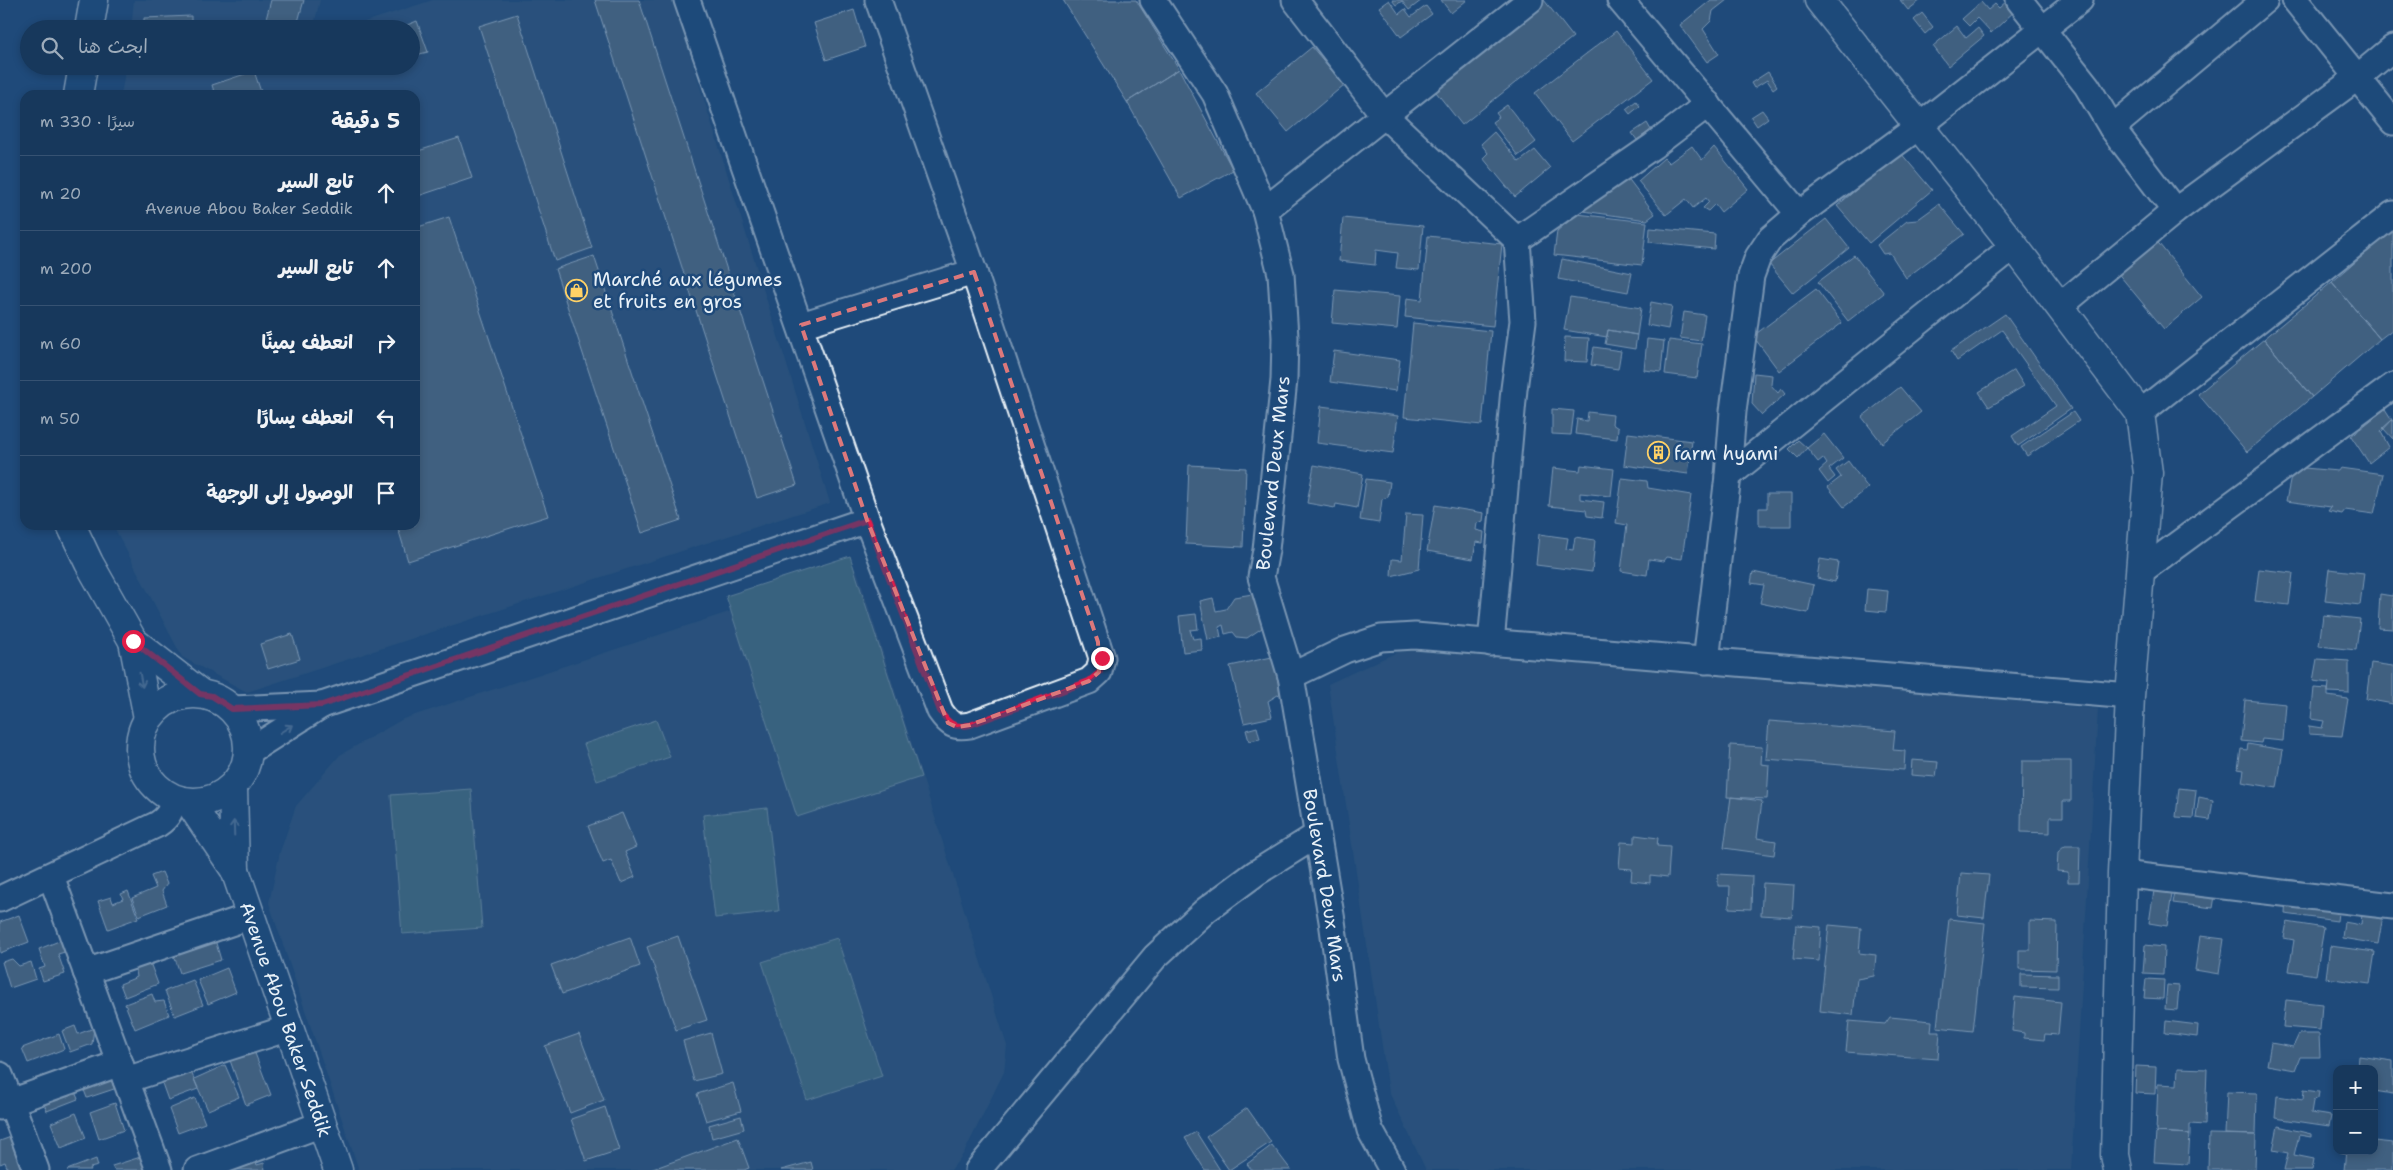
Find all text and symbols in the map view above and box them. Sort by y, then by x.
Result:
search box [20,20,420,75]
icon: search [38,34,66,62]
text: ابحث هنا [78,34,148,59]
text: 5 دقيقة [331,107,400,135]
text: سيرًا · 330 m [40,111,135,132]
text: تابع السير [279,169,353,194]
icon: ahead [372,179,400,207]
text: 20 m [40,183,81,204]
text: Avenue Abou Baker Seddik [145,198,353,219]
icon: ahead [372,254,400,282]
text: تابع السير [279,255,353,280]
text: 200 m [40,258,92,279]
place label: Marché aux légumes et fruits en gros [593,267,782,314]
shop icon: Marché aux légumes et fruits en gros [565,278,589,302]
icon: right [372,329,400,357]
text: انعطف يمينًا [262,330,353,355]
text: 60 m [40,333,81,354]
street label: Boulevard Deux Mars [1250,374,1296,572]
icon: left [372,404,400,432]
text: انعطف يسارًا [257,405,353,430]
text: 50 m [40,408,80,429]
building icon: farm hyami [1646,441,1670,465]
place label: farm hyami [1674,441,1778,466]
icon: arrive [372,479,400,507]
text: الوصول إلى الوجهة [206,480,353,505]
route start [122,630,145,653]
route end [1091,647,1114,670]
one-way arrow [137,671,146,687]
one-way arrow [278,724,292,734]
street label: Boulevard Deux Mars [1298,787,1353,984]
one-way arrow [229,821,238,837]
street label: Avenue Abou Baker Seddik [234,898,338,1140]
map controls [2333,1065,2378,1155]
button: + [2333,1065,2378,1110]
button: − [2333,1110,2378,1155]

